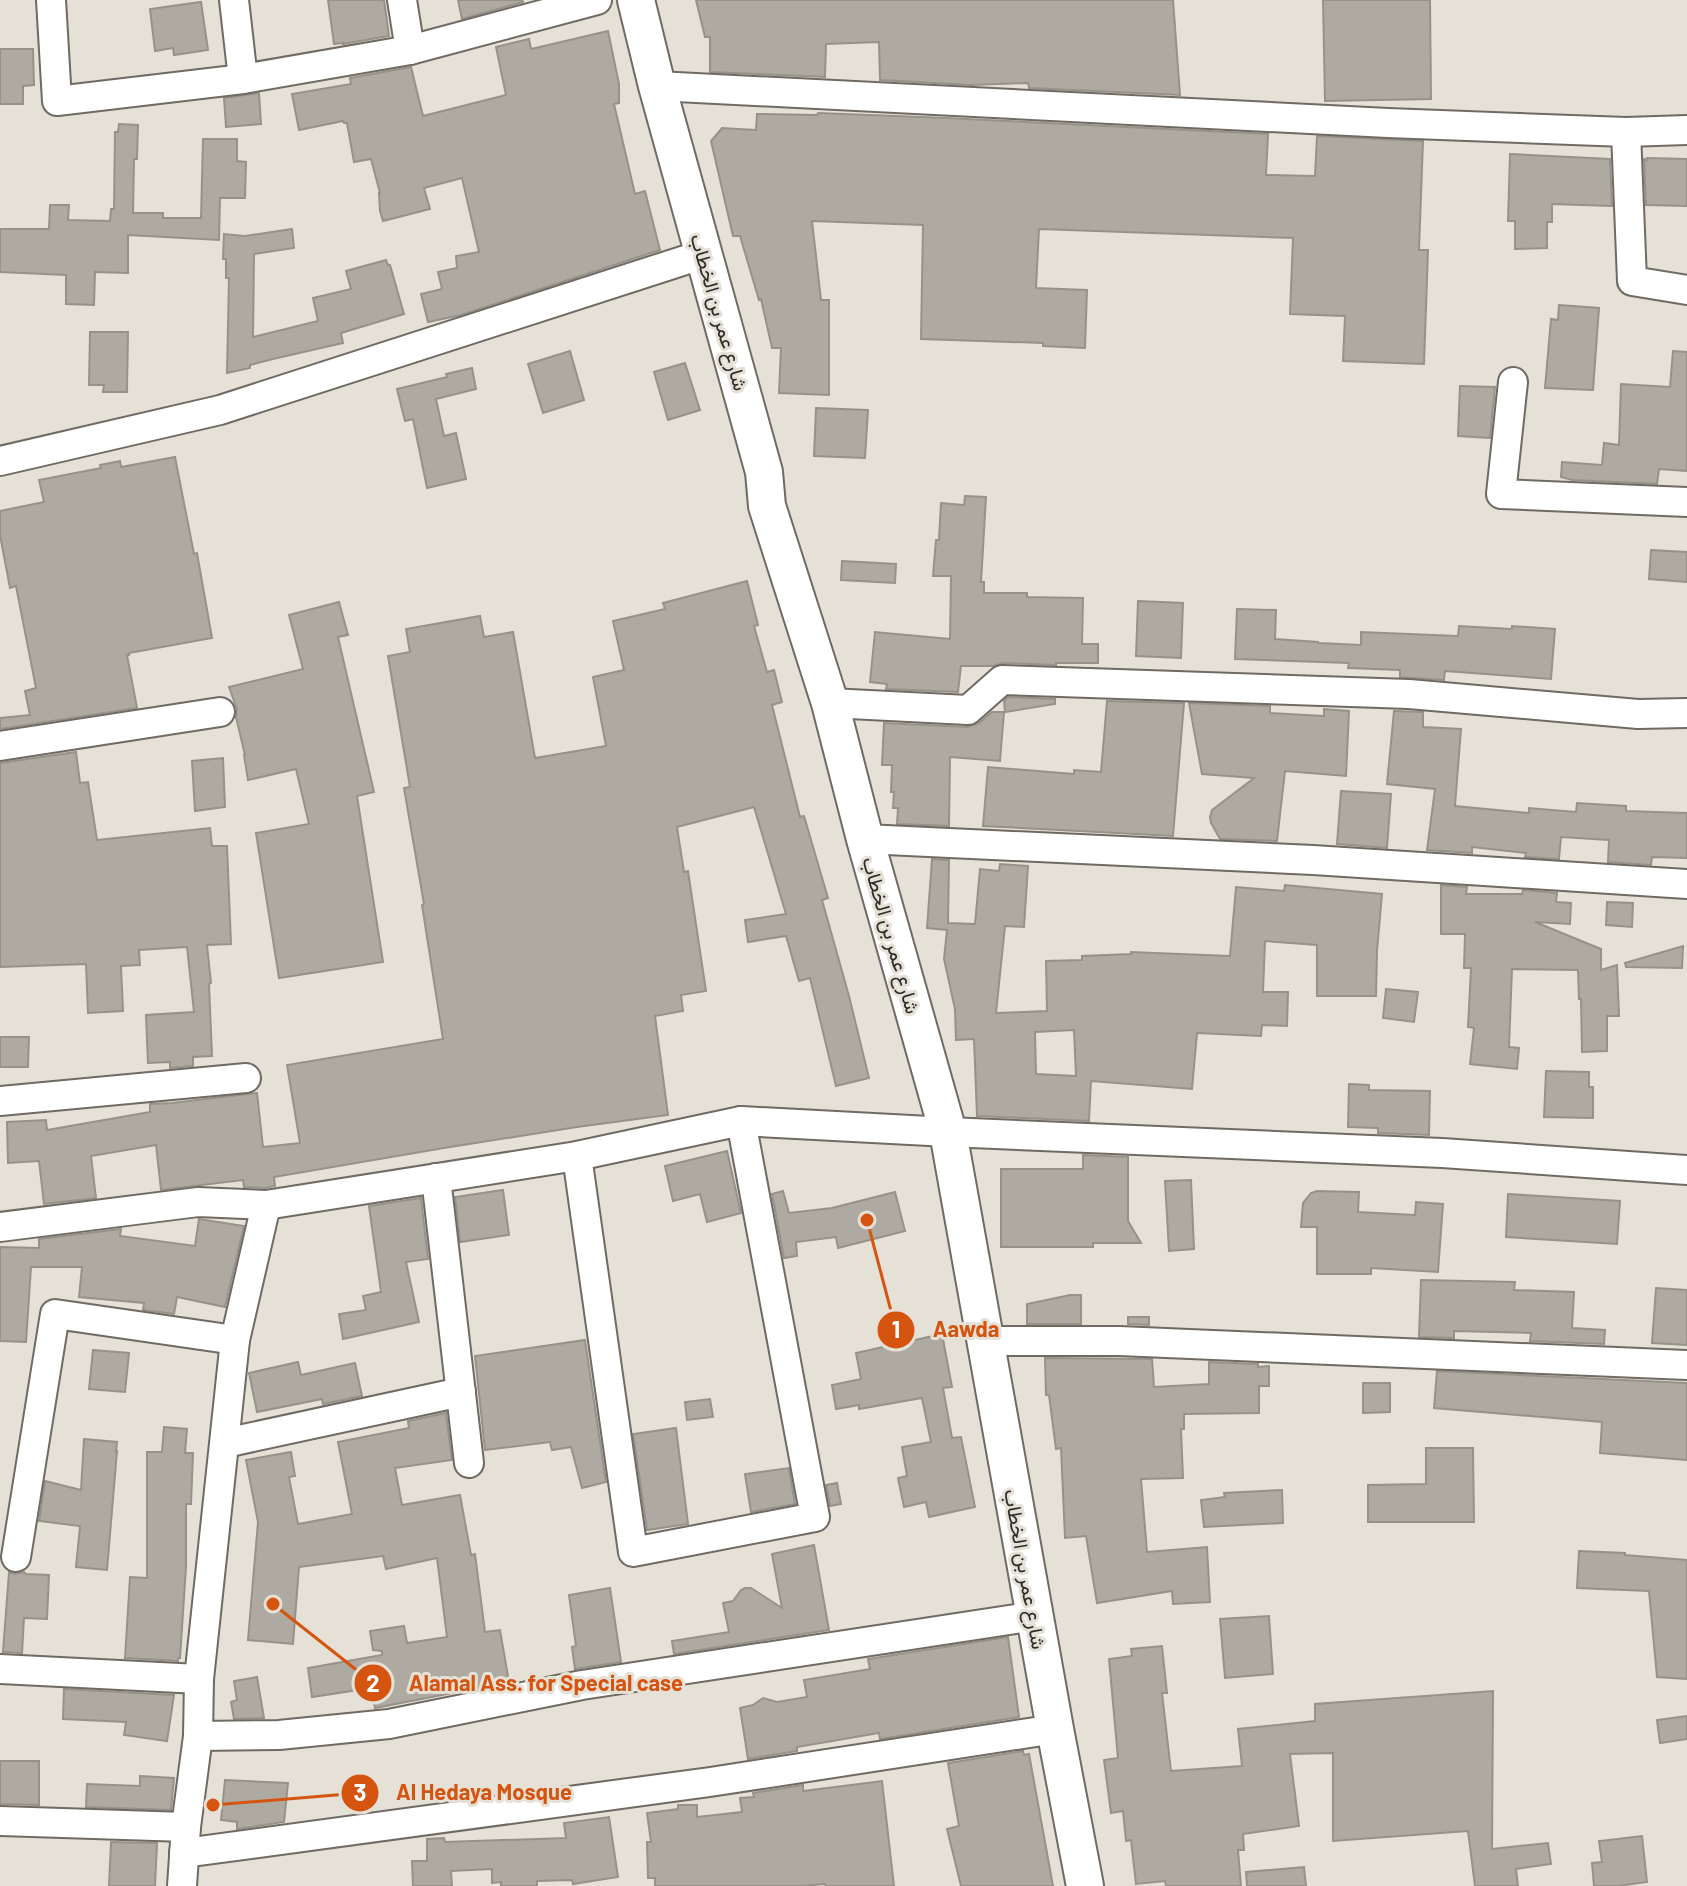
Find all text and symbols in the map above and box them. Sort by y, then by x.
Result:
street label: شارع عمر بن الخطاب [683,231,754,394]
street label: شارع عمر بن الخطاب [855,854,926,1017]
callout: Aawda [876,1307,1015,1353]
text: 1 [892,1314,900,1343]
text: Aawda [933,1315,999,1341]
street label: شارع عمر بن الخطاب [997,1487,1052,1652]
callout: Alamal Ass. for Special case [353,1660,699,1706]
text: 2 [366,1668,380,1697]
text: Alamal Ass. for Special case [409,1669,683,1695]
callout: Al Hedaya Mosque [340,1770,588,1816]
text: 3 [354,1777,366,1806]
text: Al Hedaya Mosque [396,1778,572,1804]

